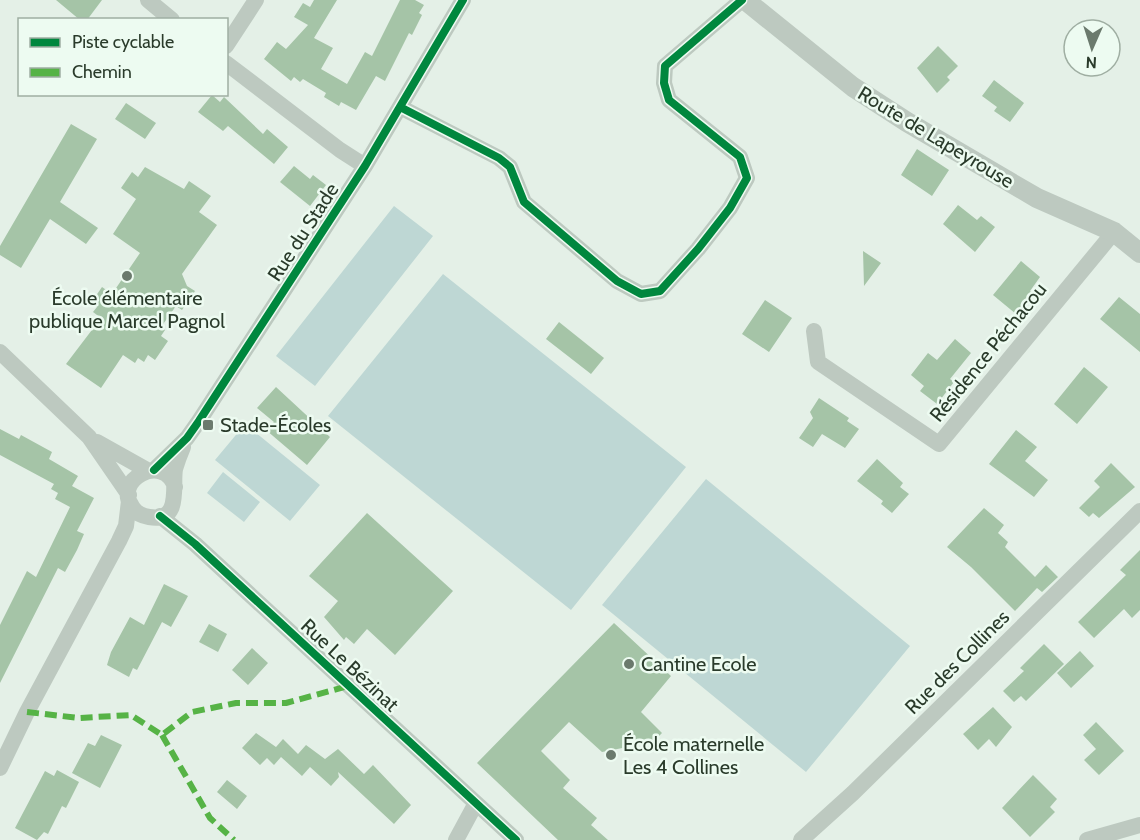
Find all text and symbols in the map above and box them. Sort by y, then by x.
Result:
legend [18,18,228,96]
north arrow [1062,18,1122,78]
text: Piste cyclable [72,31,174,53]
text: N [1085,53,1097,72]
text: Chemin [72,61,132,83]
street label: Route de Lapeyrouse [854,81,1018,193]
street label: Rue du Stade [262,178,344,286]
marker: École élémentaire publique Marcel Pagnol [120,269,134,283]
street label: Résidence Péchacou [925,278,1051,426]
place label: École élémentaire publique Marcel Pagnol [29,286,225,333]
place label: Stade-Écoles [220,413,331,437]
marker: Stade-Écoles [201,418,215,432]
street label: Rue des Collines [900,605,1014,719]
street label: Rue Le Bézinat [296,614,404,716]
place label: Cantine Ecole [641,652,756,676]
marker: Cantine Ecole [622,657,636,671]
place label: École maternelle Les 4 Collines [623,732,764,779]
marker: École maternelle Les 4 Collines [604,748,618,762]

